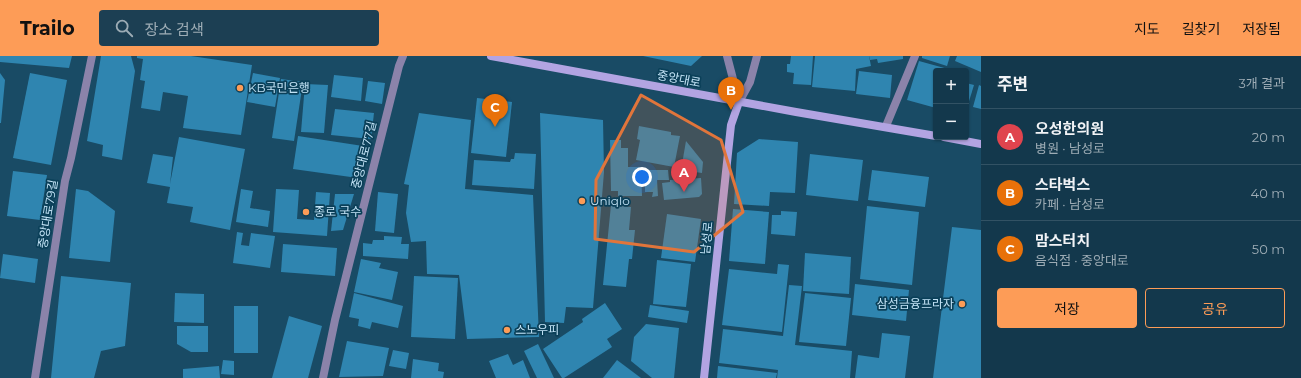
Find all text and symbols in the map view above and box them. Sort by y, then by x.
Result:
search box [99,10,379,46]
text: Trailo [20,17,75,40]
icon: search [113,17,135,39]
text: 장소 검색 [145,20,204,39]
text: 지도 [1134,20,1160,38]
text: 길찾기 [1182,20,1220,38]
text: 저장됨 [1242,20,1281,38]
street label: 중앙대로 [656,67,702,90]
map controls [933,68,969,140]
button: + [933,68,969,104]
text: 주변 [997,74,1028,94]
text: 3개 결과 [1238,75,1285,91]
pin: B [718,77,744,110]
place label: KB국민은행 [248,80,310,95]
marker: KB국민은행 [235,83,245,93]
pin: C [482,94,508,127]
button: − [933,104,969,140]
street label: 중앙대로77길 [348,119,379,190]
text: 오성한의원 [1035,119,1104,138]
text: A [1005,129,1015,145]
text: 20 m [1252,129,1285,145]
text: 병원 · 남성로 [1035,140,1105,156]
pin: A [671,159,697,192]
your location [632,167,652,187]
text: 스타벅스 [1035,175,1090,194]
street label: 중앙대로79길 [35,178,60,249]
text: B [1005,185,1015,201]
text: 40 m [1251,185,1285,201]
place label: Uniqlo [590,193,630,208]
marker: Uniqlo [577,196,587,206]
text: 카페 · 남성로 [1035,196,1105,212]
place label: 종로 국수 [314,204,361,219]
marker: 종로 국수 [301,207,311,217]
street label: 남성로 [697,221,716,255]
text: 맘스터치 [1035,231,1090,250]
text: C [1005,241,1015,257]
text: 50 m [1252,241,1285,257]
text: 음식점 · 중앙대로 [1035,252,1129,268]
button: 저장 [997,288,1137,328]
button: 공유 [1145,288,1285,328]
place label: 삼성금융프라자 [877,296,954,311]
marker: 삼성금융프라자 [957,299,967,309]
place label: 스노우피 [515,322,559,337]
marker: 스노우피 [502,325,512,335]

